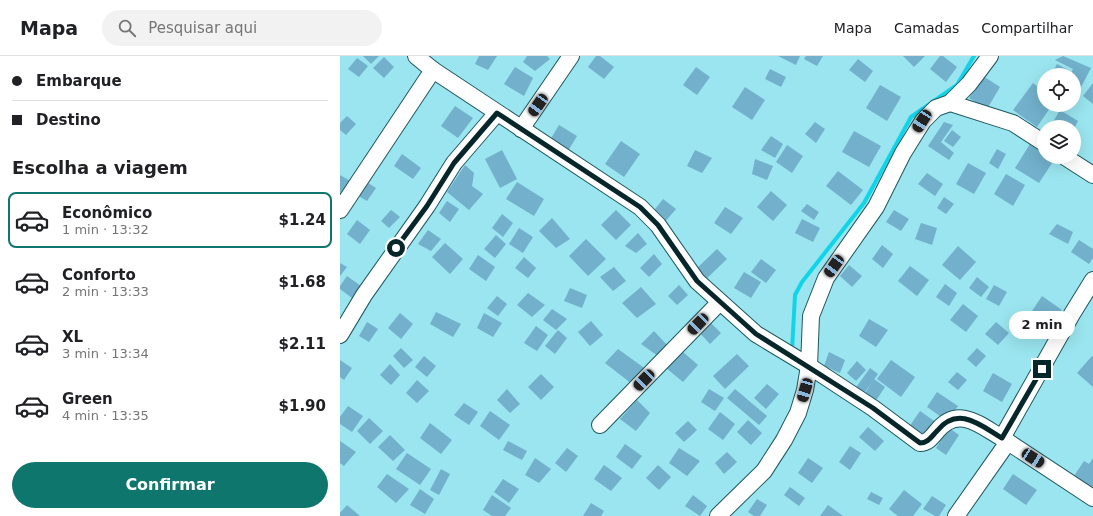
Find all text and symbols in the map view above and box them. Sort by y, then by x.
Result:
search box [102,10,382,46]
text: Mapa [20,17,78,39]
icon: search [116,17,138,39]
text: Pesquisar aqui [148,19,257,37]
text: Mapa [834,20,872,36]
text: Camadas [894,20,959,36]
text: Compartilhar [981,20,1073,36]
map controls [1037,68,1081,164]
button: locate [1037,68,1081,112]
text: Embarque [36,72,122,90]
car [526,92,550,118]
car [910,108,934,134]
text: Destino [36,111,101,129]
button: layers [1037,120,1081,164]
text: Escolha a viagem [12,157,188,178]
icon: car [14,202,50,238]
text: Econômico [62,204,152,222]
text: $1.24 [279,211,326,229]
text: 1 min · 13:32 [62,222,149,237]
route start [387,239,405,257]
car [822,253,846,279]
icon: car [14,264,50,300]
text: Conforto [62,266,136,284]
text: $1.68 [279,273,326,291]
text: 2 min · 13:33 [62,284,149,299]
car [685,311,711,337]
callout: 2 min [1009,311,1075,339]
text: 2 min [1022,317,1062,332]
icon: car [14,326,50,362]
text: XL [62,328,83,346]
text: $2.11 [279,335,326,353]
text: 3 min · 13:34 [62,346,149,361]
route end [1033,360,1051,378]
car [631,367,657,393]
car [796,377,814,403]
icon: car [14,388,50,424]
text: Green [62,390,113,408]
text: $1.90 [279,397,326,415]
text: 4 min · 13:35 [62,408,149,423]
car [1020,446,1046,470]
button: Confirmar [12,462,328,508]

